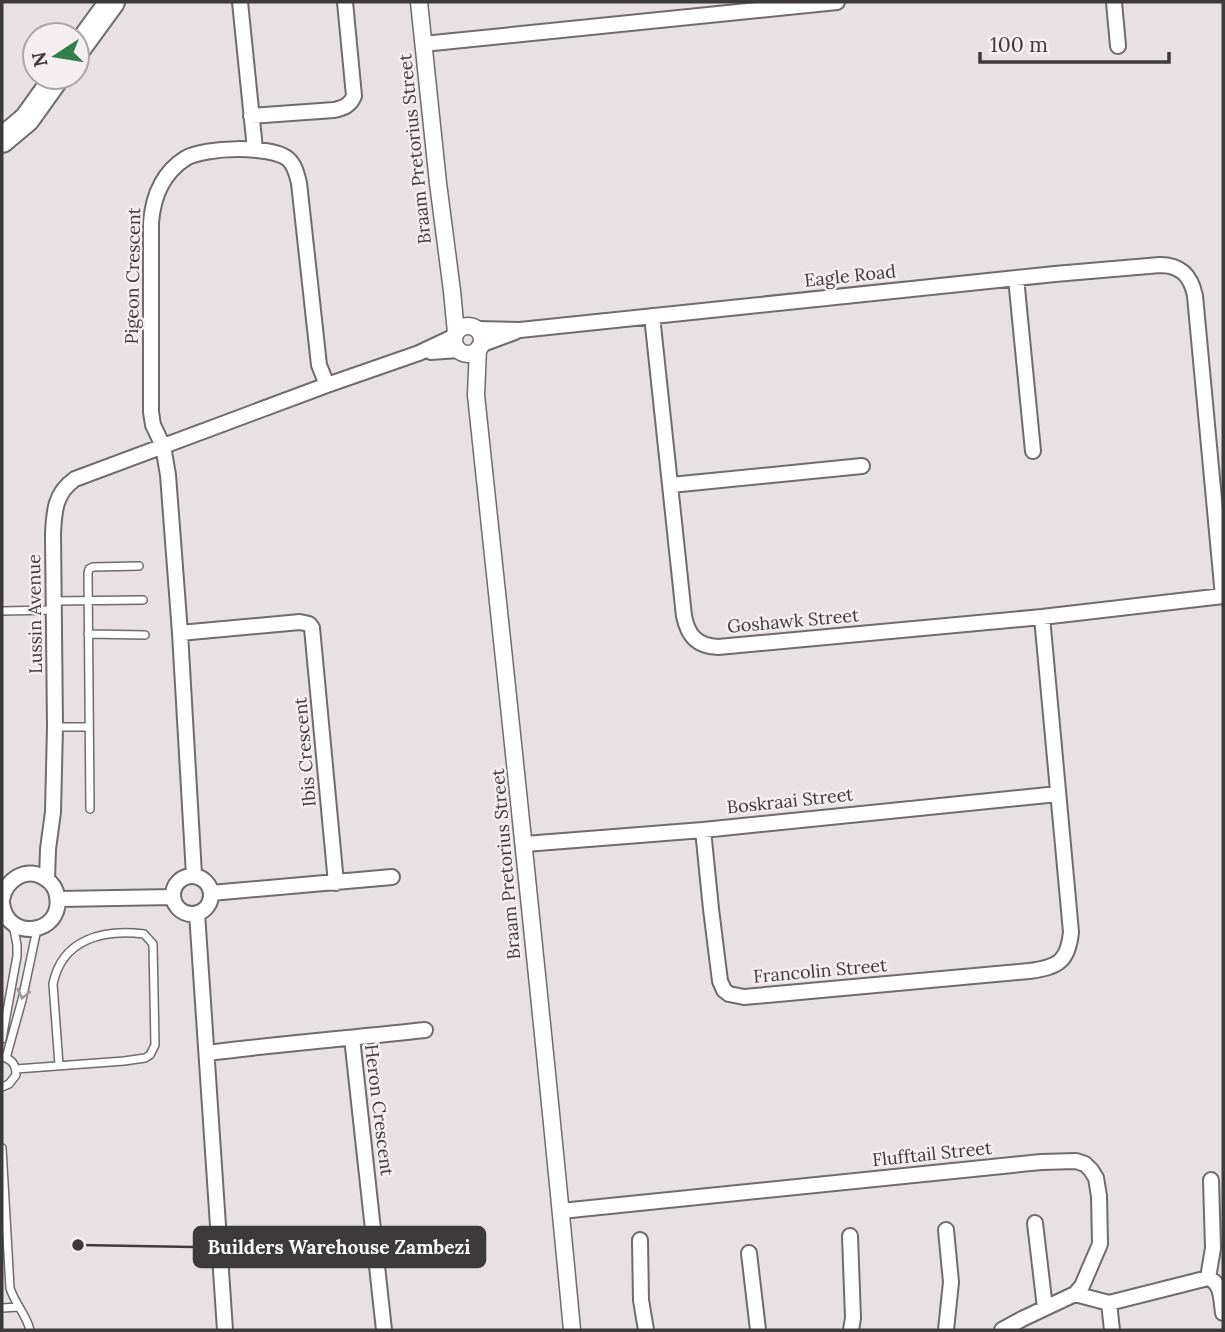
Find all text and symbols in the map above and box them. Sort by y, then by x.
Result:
north arrow [21,21,91,91]
scale bar [980,21,1169,65]
text: 100 m [990,31,1048,58]
text: N [26,50,53,69]
street label: Braam Pretorius Street [393,53,436,245]
street label: Pigeon Crescent [120,207,145,345]
street label: Eagle Road [803,259,897,292]
street label: Lussin Avenue [22,554,47,674]
street label: Goshawk Street [726,603,860,638]
street label: Ibis Crescent [288,696,321,808]
street label: Braam Pretorius Street [486,768,525,960]
street label: Boskraai Street [726,782,854,819]
street label: Francolin Street [752,953,888,988]
one-way arrow [17,987,31,999]
street label: Heron Crescent [360,1043,399,1177]
street label: Flufftail Street [871,1136,993,1171]
callout: Builders Warehouse Zambezi [194,1227,485,1267]
text: Builders Warehouse Zambezi [208,1235,470,1259]

